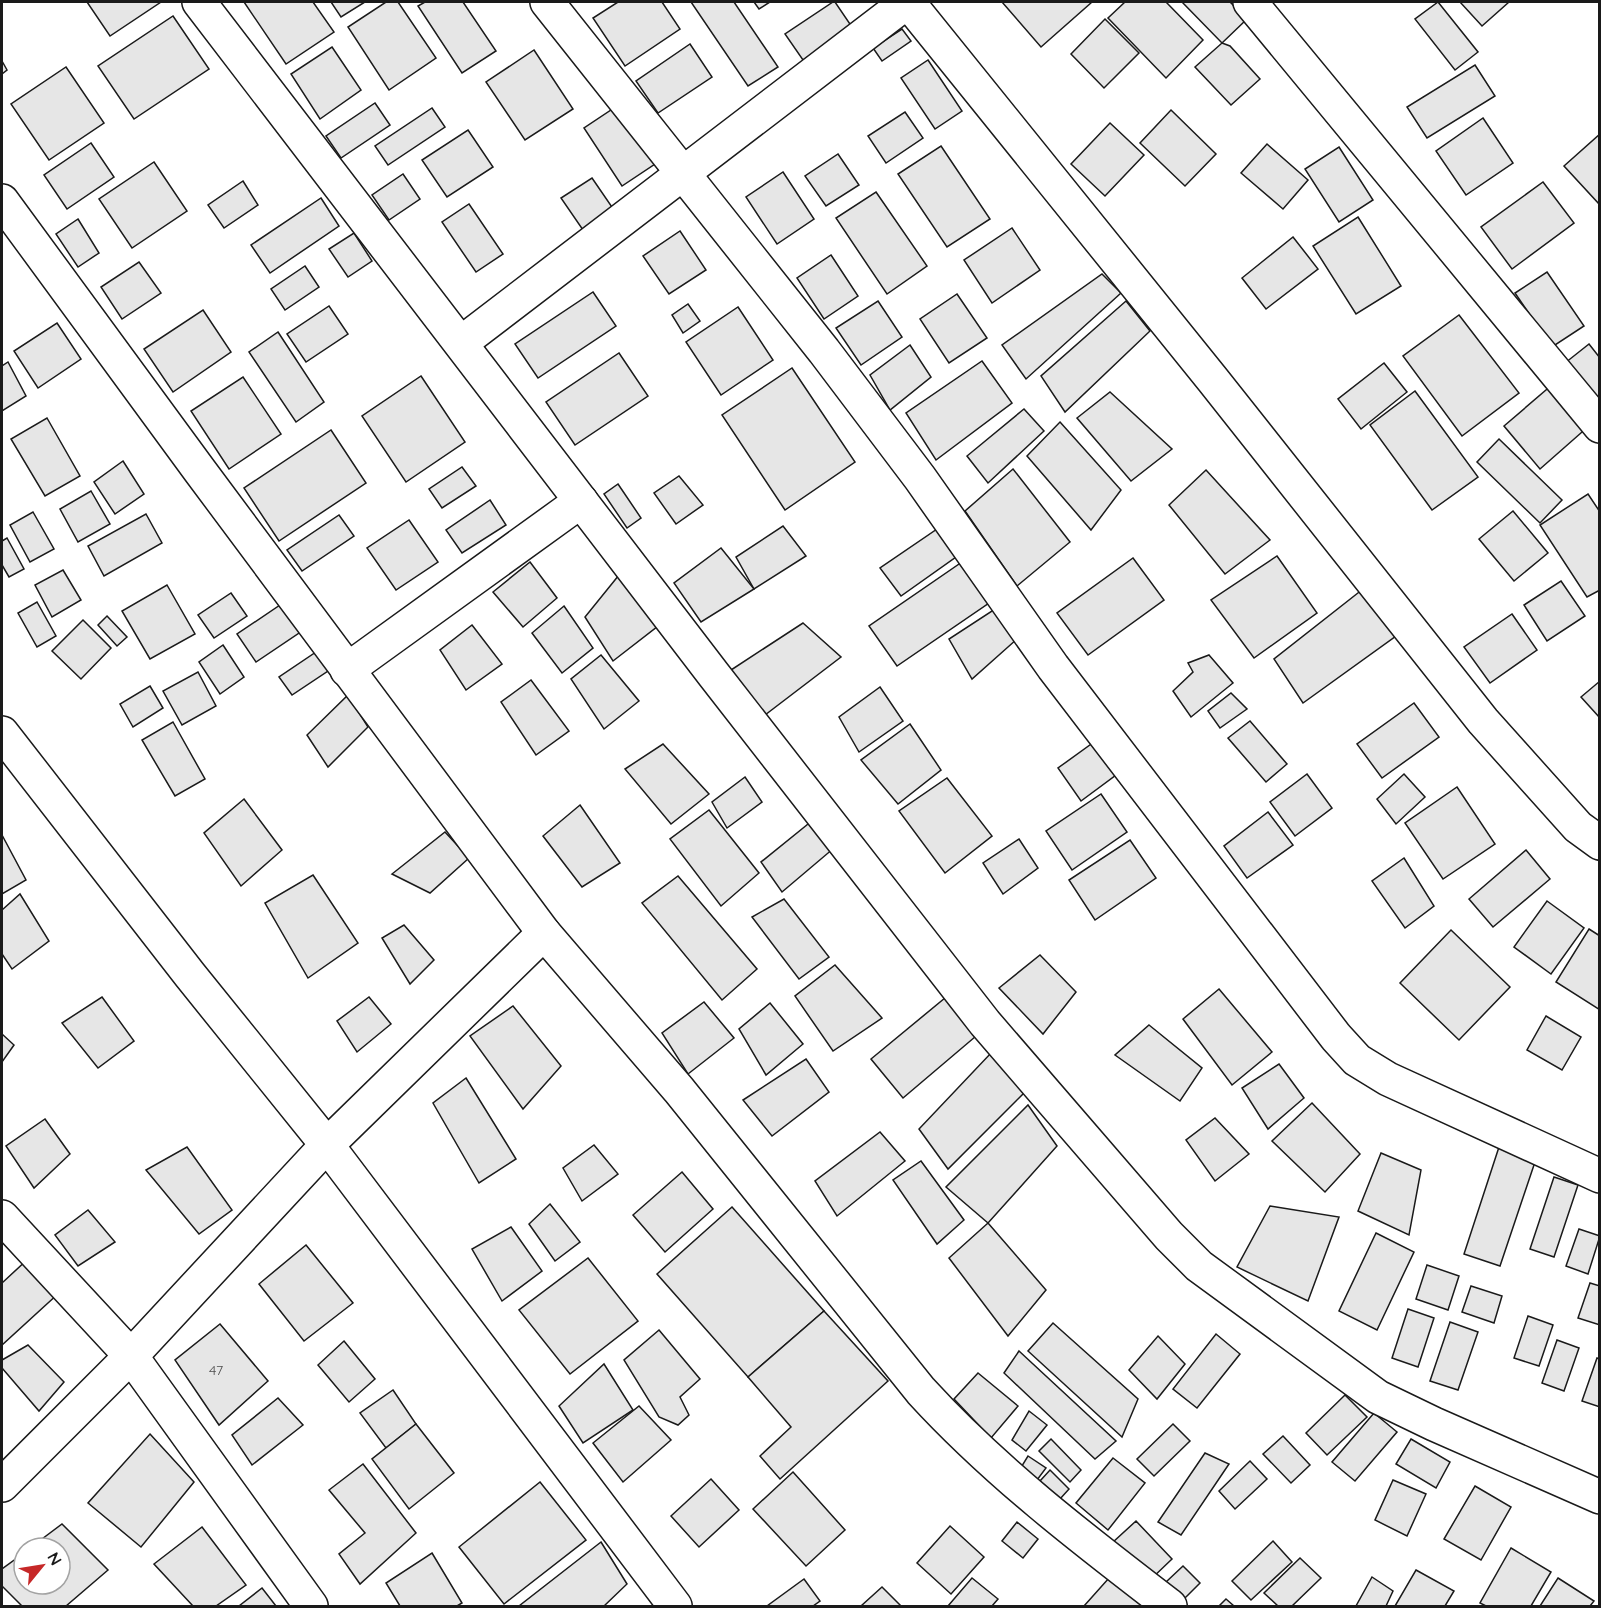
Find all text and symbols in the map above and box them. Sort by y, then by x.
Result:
house number: 47 [209,1361,223,1379]
north arrow [12,1536,72,1596]
text: N [43,1548,67,1569]

